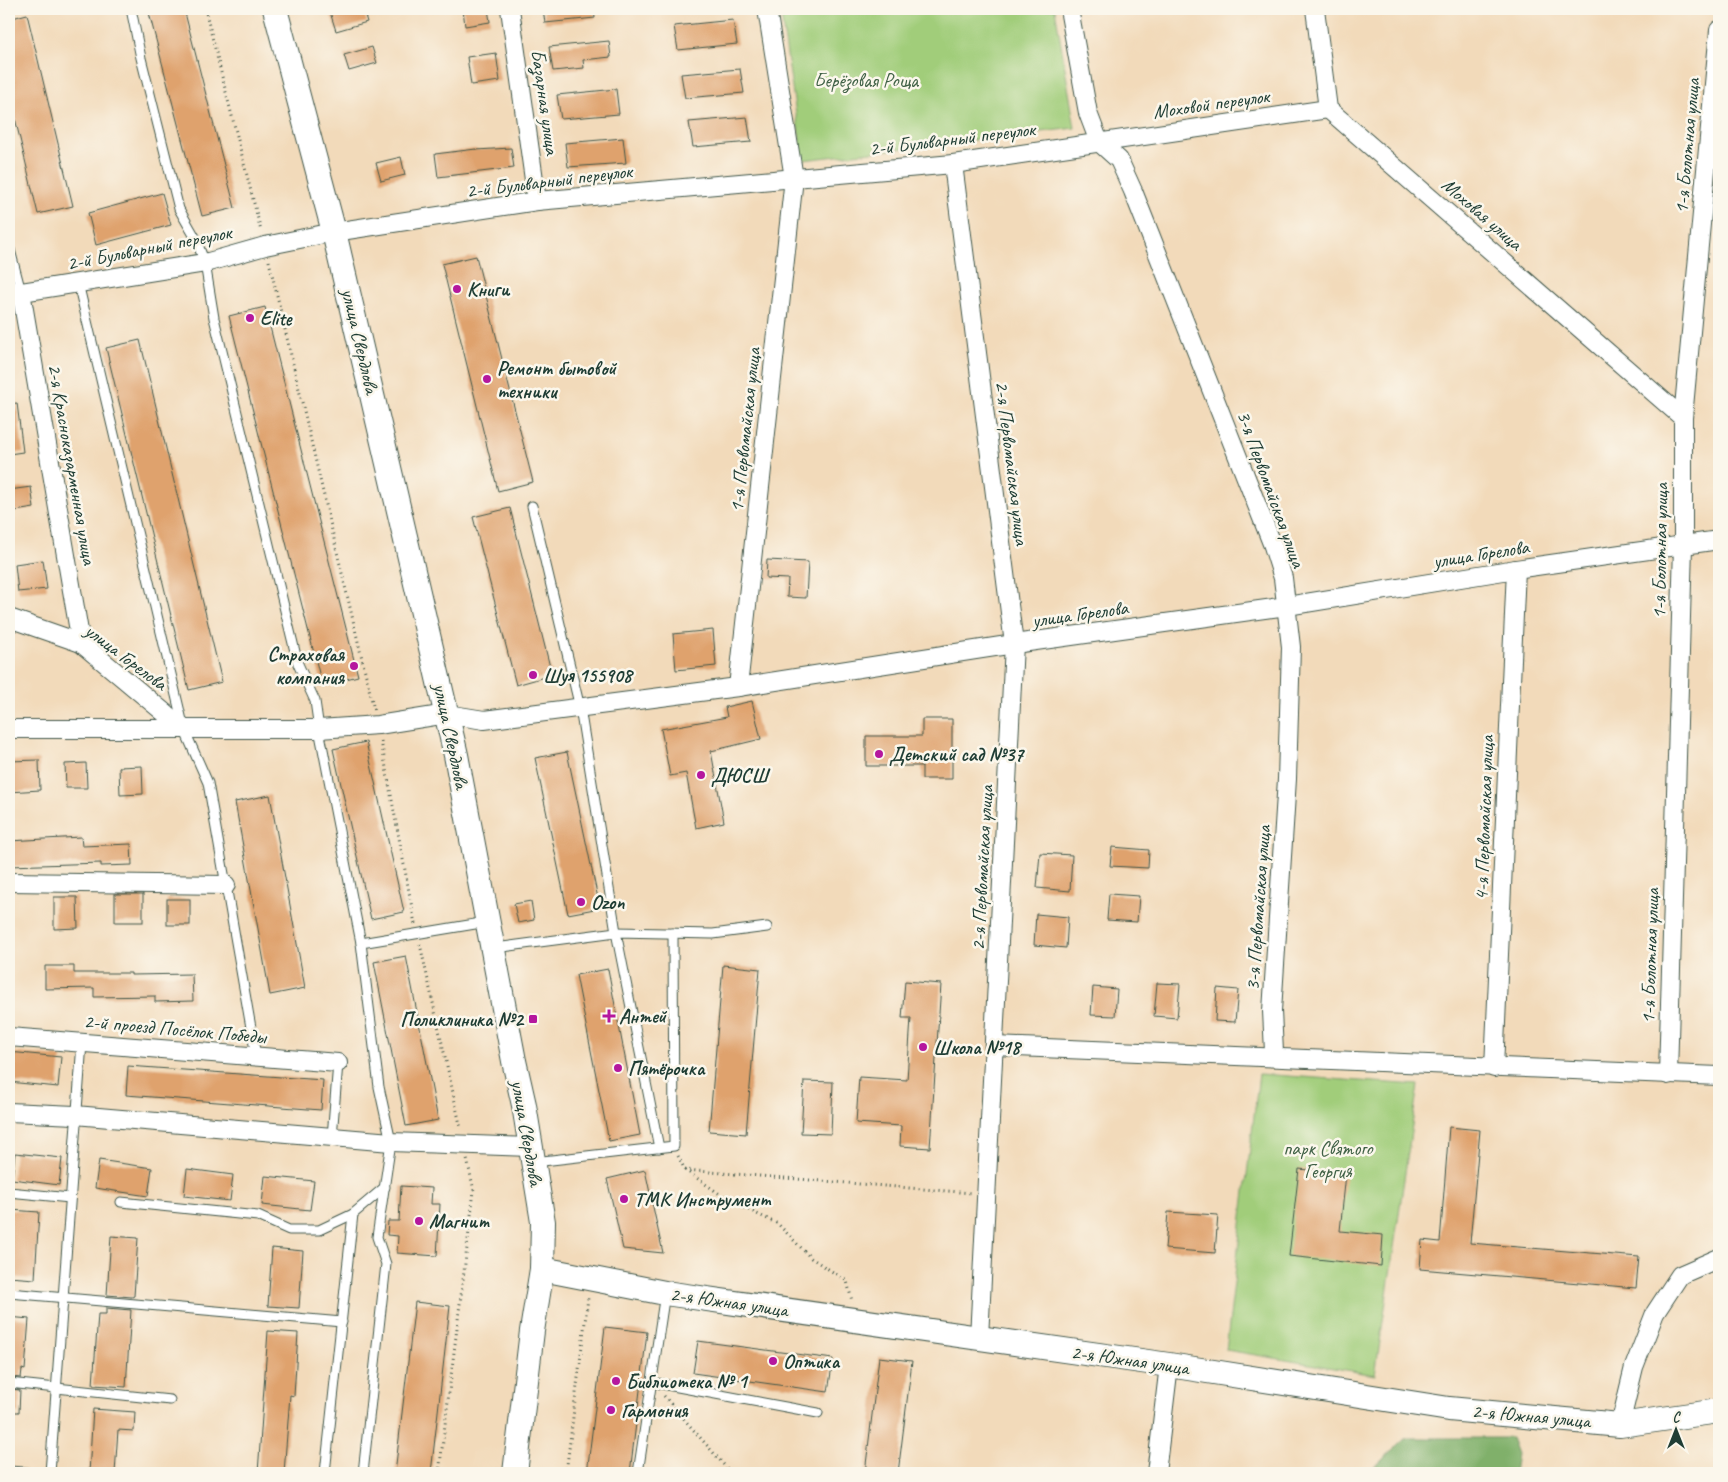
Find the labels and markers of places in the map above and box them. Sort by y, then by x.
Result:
place label: Книги [467,277,511,302]
marker: Книги [451,283,463,295]
place label: Elite [260,306,293,331]
marker: Elite [244,312,256,324]
place label: Ремонт бытовой техники [497,356,618,404]
marker: Ремонт бытовой техники [481,373,493,385]
place label: Страховая компания [268,642,346,690]
marker: Страховая компания [348,660,360,672]
place label: Шуя 155908 [543,663,635,688]
marker: Шуя 155908 [527,669,539,681]
place label: Детский сад №37 [889,742,1025,767]
marker: Детский сад №37 [873,748,885,760]
place label: ДЮСШ [711,763,771,788]
marker: ДЮСШ [695,769,707,781]
place label: Ozon [591,890,625,915]
marker: Ozon [575,896,587,908]
place label: Антей [619,1004,668,1029]
place label: Поликлиника №2 [400,1007,525,1032]
marker: Антей [603,1010,615,1022]
marker: Поликлиника №2 [527,1013,539,1025]
place label: Школа №18 [933,1035,1023,1060]
marker: Школа №18 [917,1041,929,1053]
place label: Пятёрочка [628,1056,706,1081]
marker: Пятёрочка [612,1062,624,1074]
place label: ТМК Инструмент [634,1187,772,1212]
marker: ТМК Инструмент [618,1193,630,1205]
place label: Магнит [429,1209,490,1234]
marker: Магнит [413,1215,425,1227]
place label: Оптика [783,1349,840,1374]
marker: Оптика [767,1355,779,1367]
place label: Библиотека № 1 [626,1369,749,1394]
marker: Библиотека № 1 [610,1375,622,1387]
place label: Гармония [621,1398,689,1423]
marker: Гармония [605,1404,617,1416]

